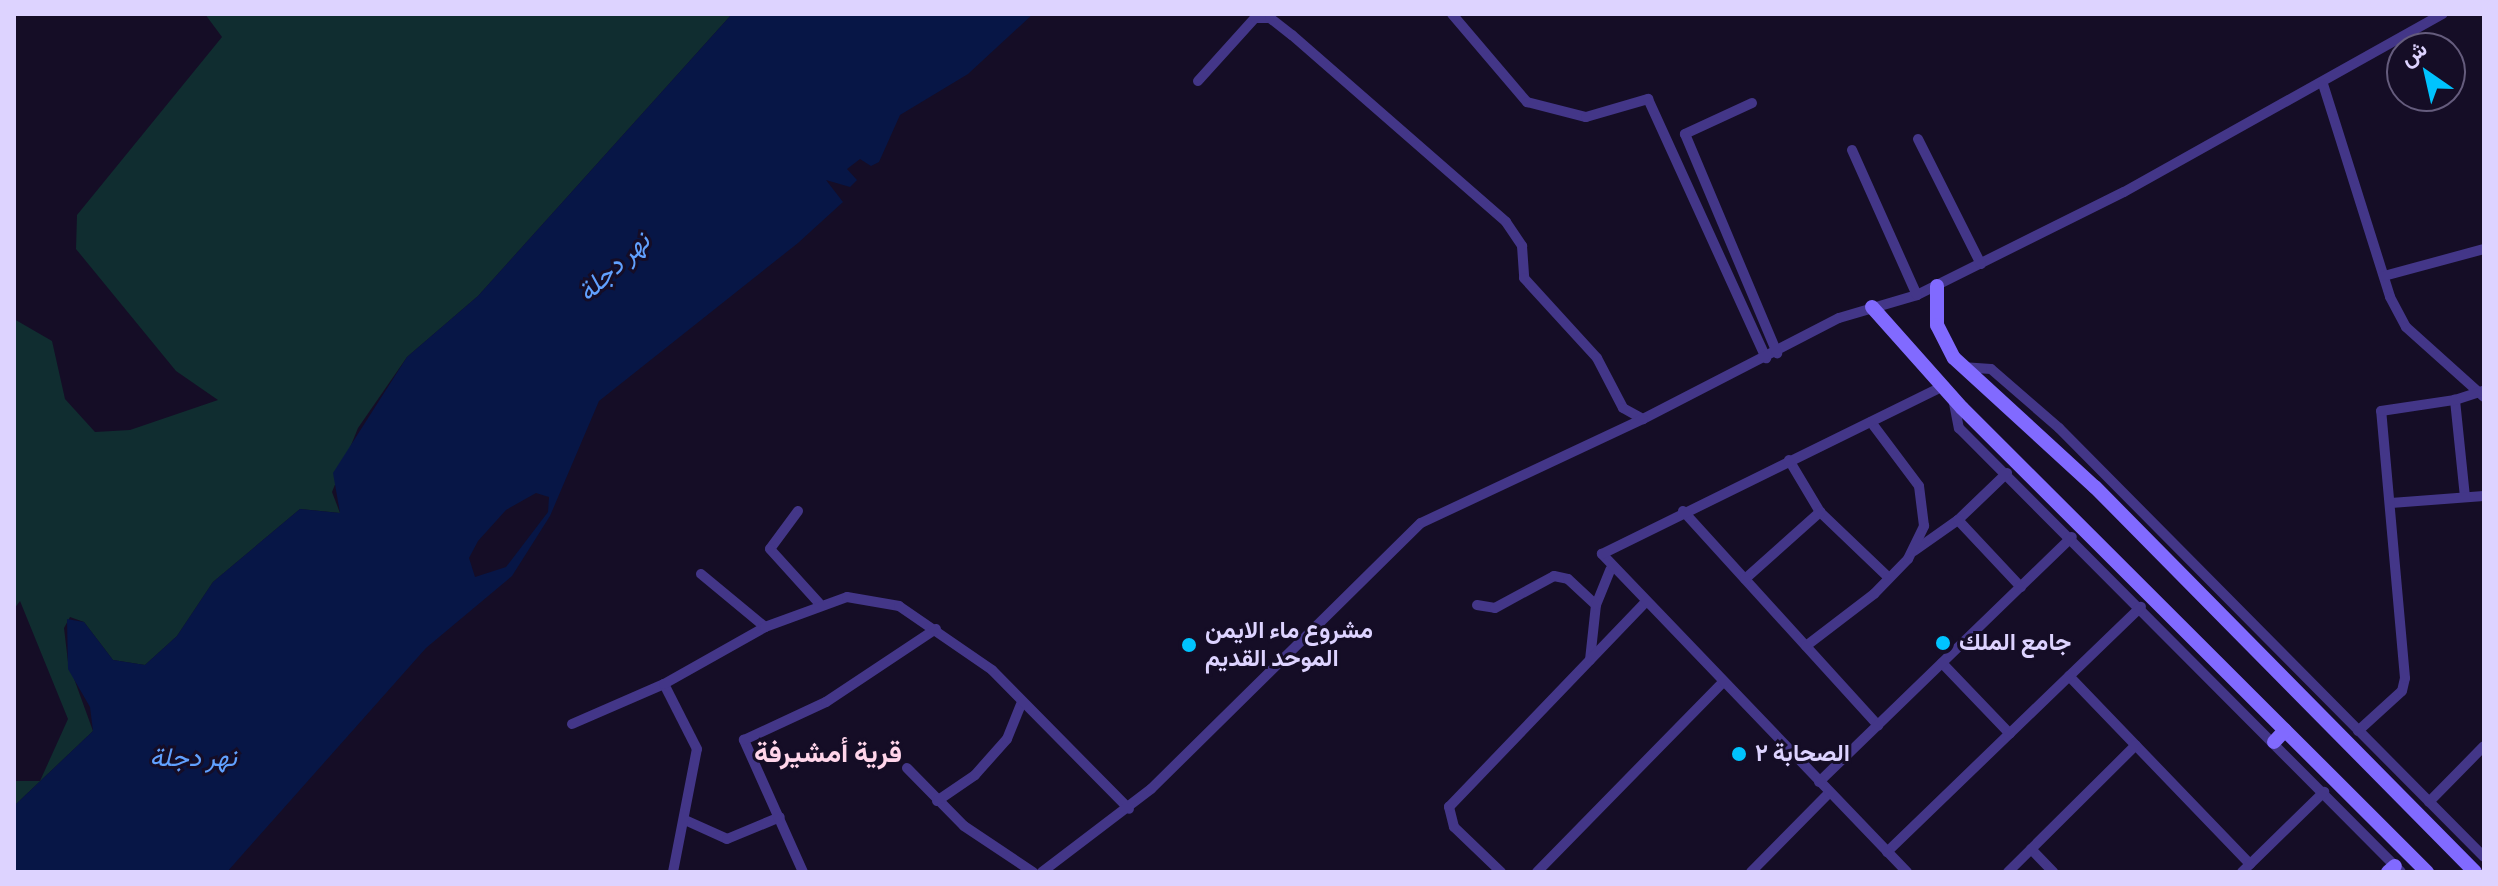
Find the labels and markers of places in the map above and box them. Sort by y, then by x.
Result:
place label: مشروع ماء الايمن الموحد القديم [1205,617,1373,673]
place label: جامع الملك [1959,629,2071,657]
marker: جامع الملك [1934,634,1952,652]
marker: مشروع ماء الايمن الموحد القديم [1180,636,1198,654]
place label: الصحابة ٢ [1755,740,1850,768]
marker: الصحابة ٢ [1730,745,1748,763]

